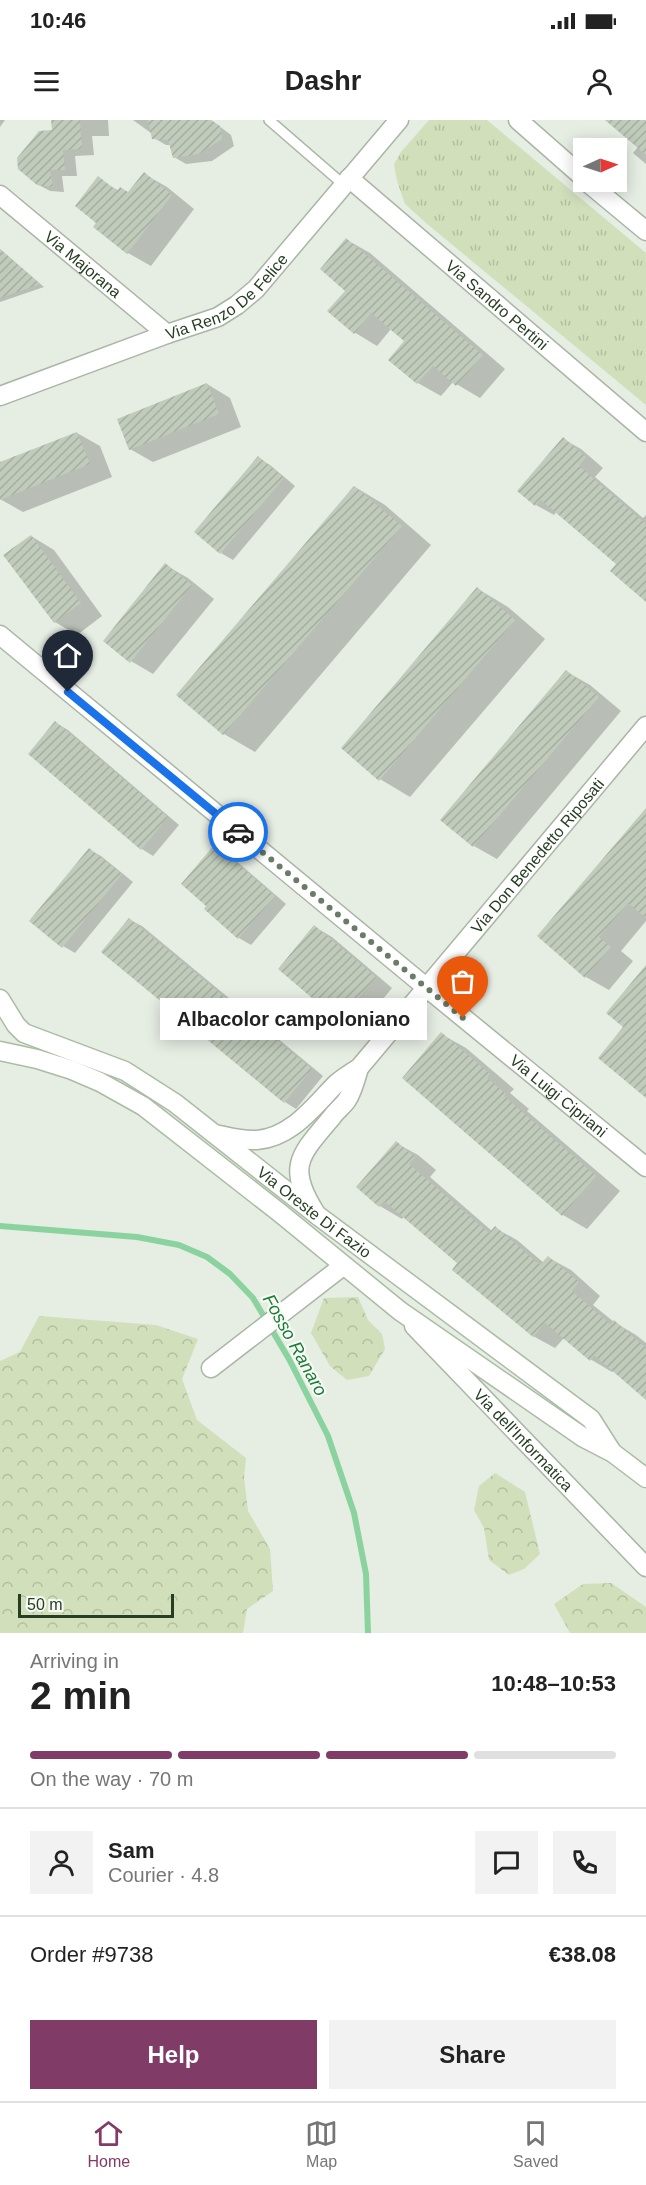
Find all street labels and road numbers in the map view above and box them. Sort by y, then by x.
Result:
street label: Via Majorana [41,227,125,301]
street label: Via Renzo De Felice [163,250,291,342]
street label: Via Sandro Pertini [443,256,552,353]
street label: Via Don Benedetto Riposati [468,775,607,936]
street label: Via Luigi Cipriani [507,1051,610,1140]
street label: Via Oreste Di Fazio [254,1163,375,1261]
street label: Via dell'Informatica [471,1385,576,1494]

